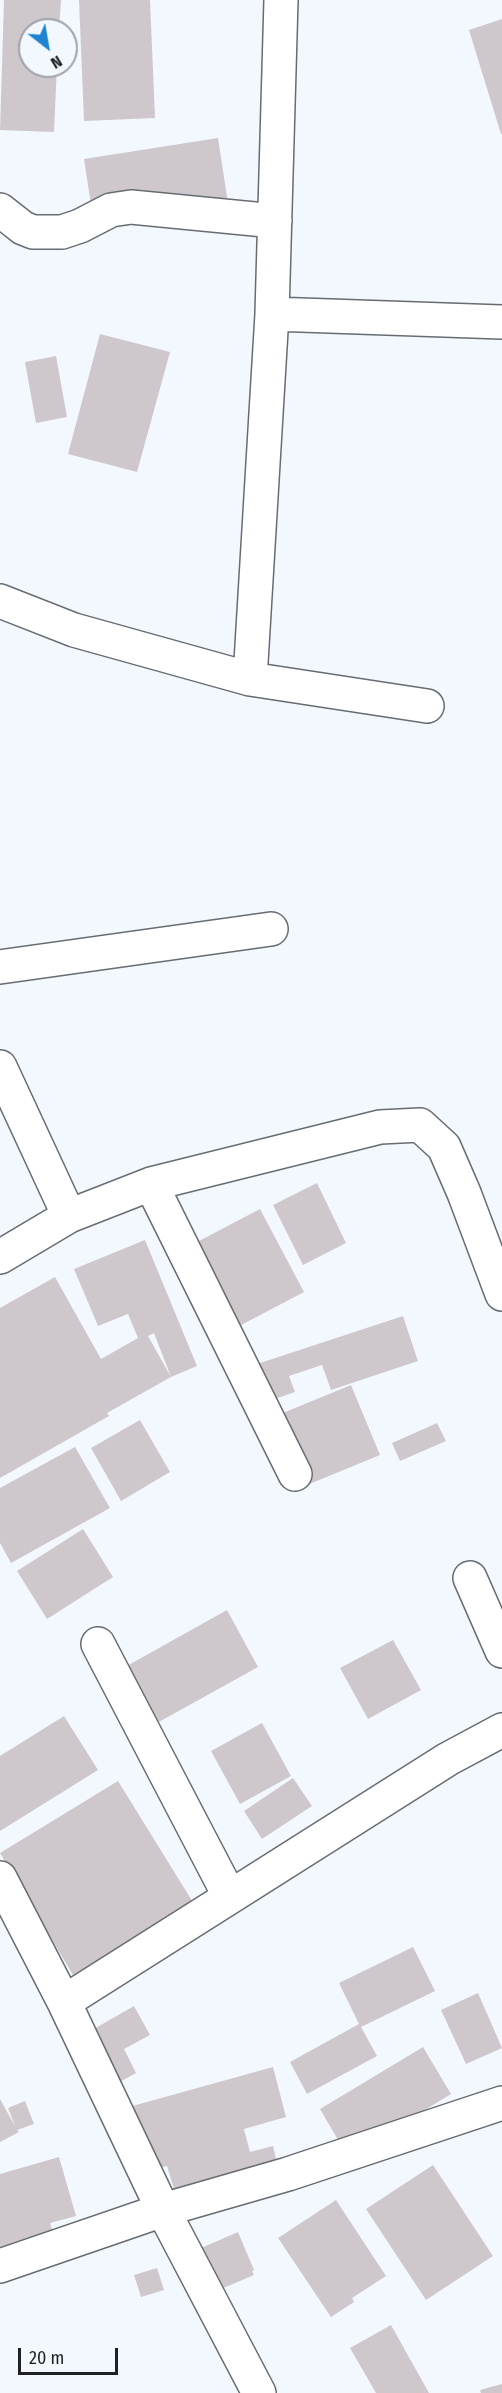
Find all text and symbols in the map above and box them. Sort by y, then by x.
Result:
north arrow [18,18,78,78]
text: N [47,52,66,73]
scale bar [21,2336,122,2374]
text: 20 m [29,2347,64,2369]

